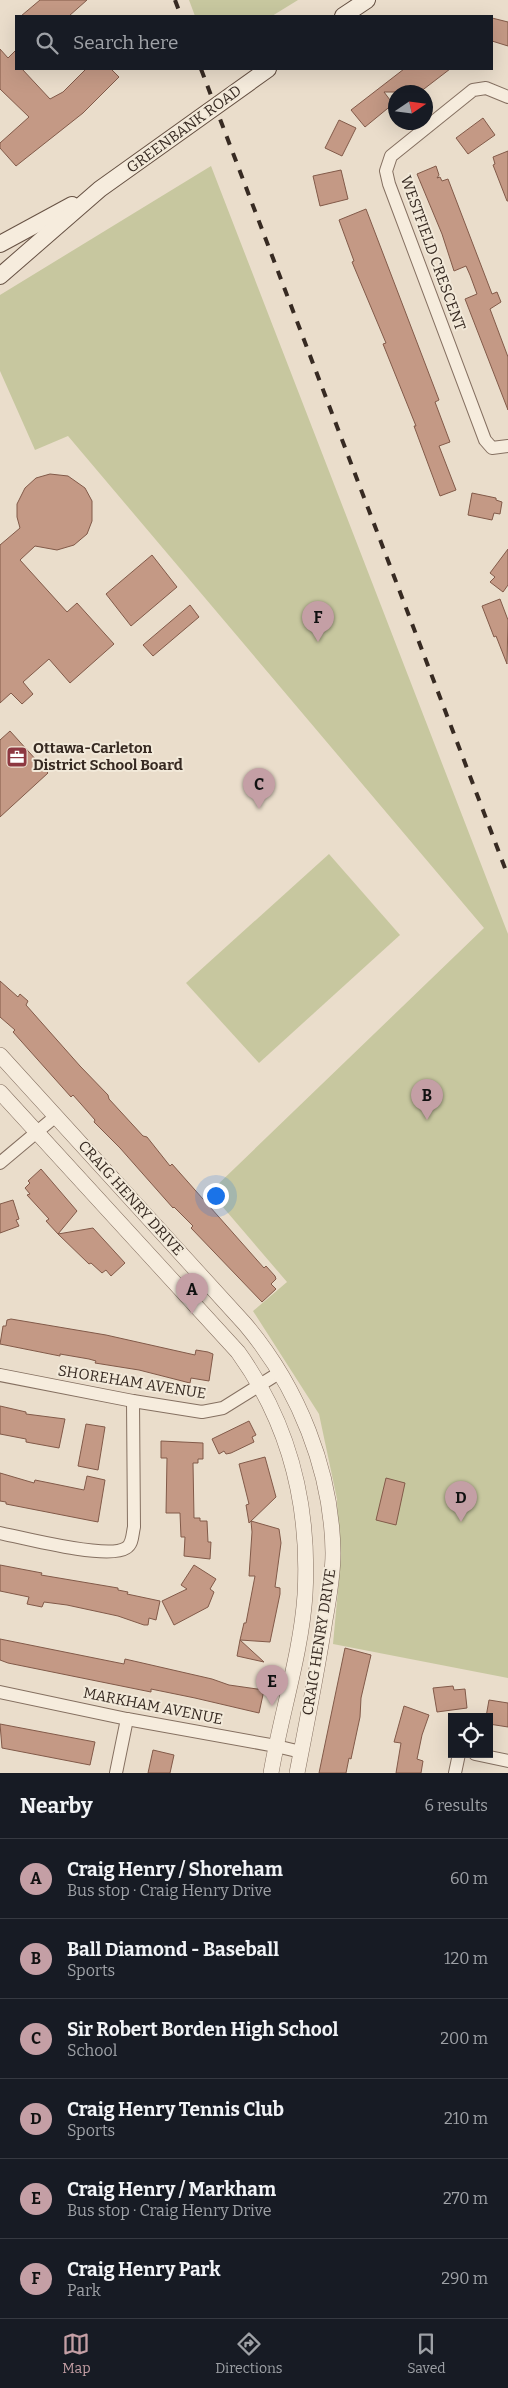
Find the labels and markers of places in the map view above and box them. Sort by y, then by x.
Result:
pin: F [302,601,334,642]
place label: Ottawa-Carleton District School Board [33,739,183,774]
office icon: Ottawa-Carleton District School Board [5,745,29,769]
pin: C [243,768,275,809]
pin: B [411,1079,443,1120]
pin: A [176,1273,208,1314]
pin: D [445,1481,477,1522]
pin: E [256,1665,288,1706]

